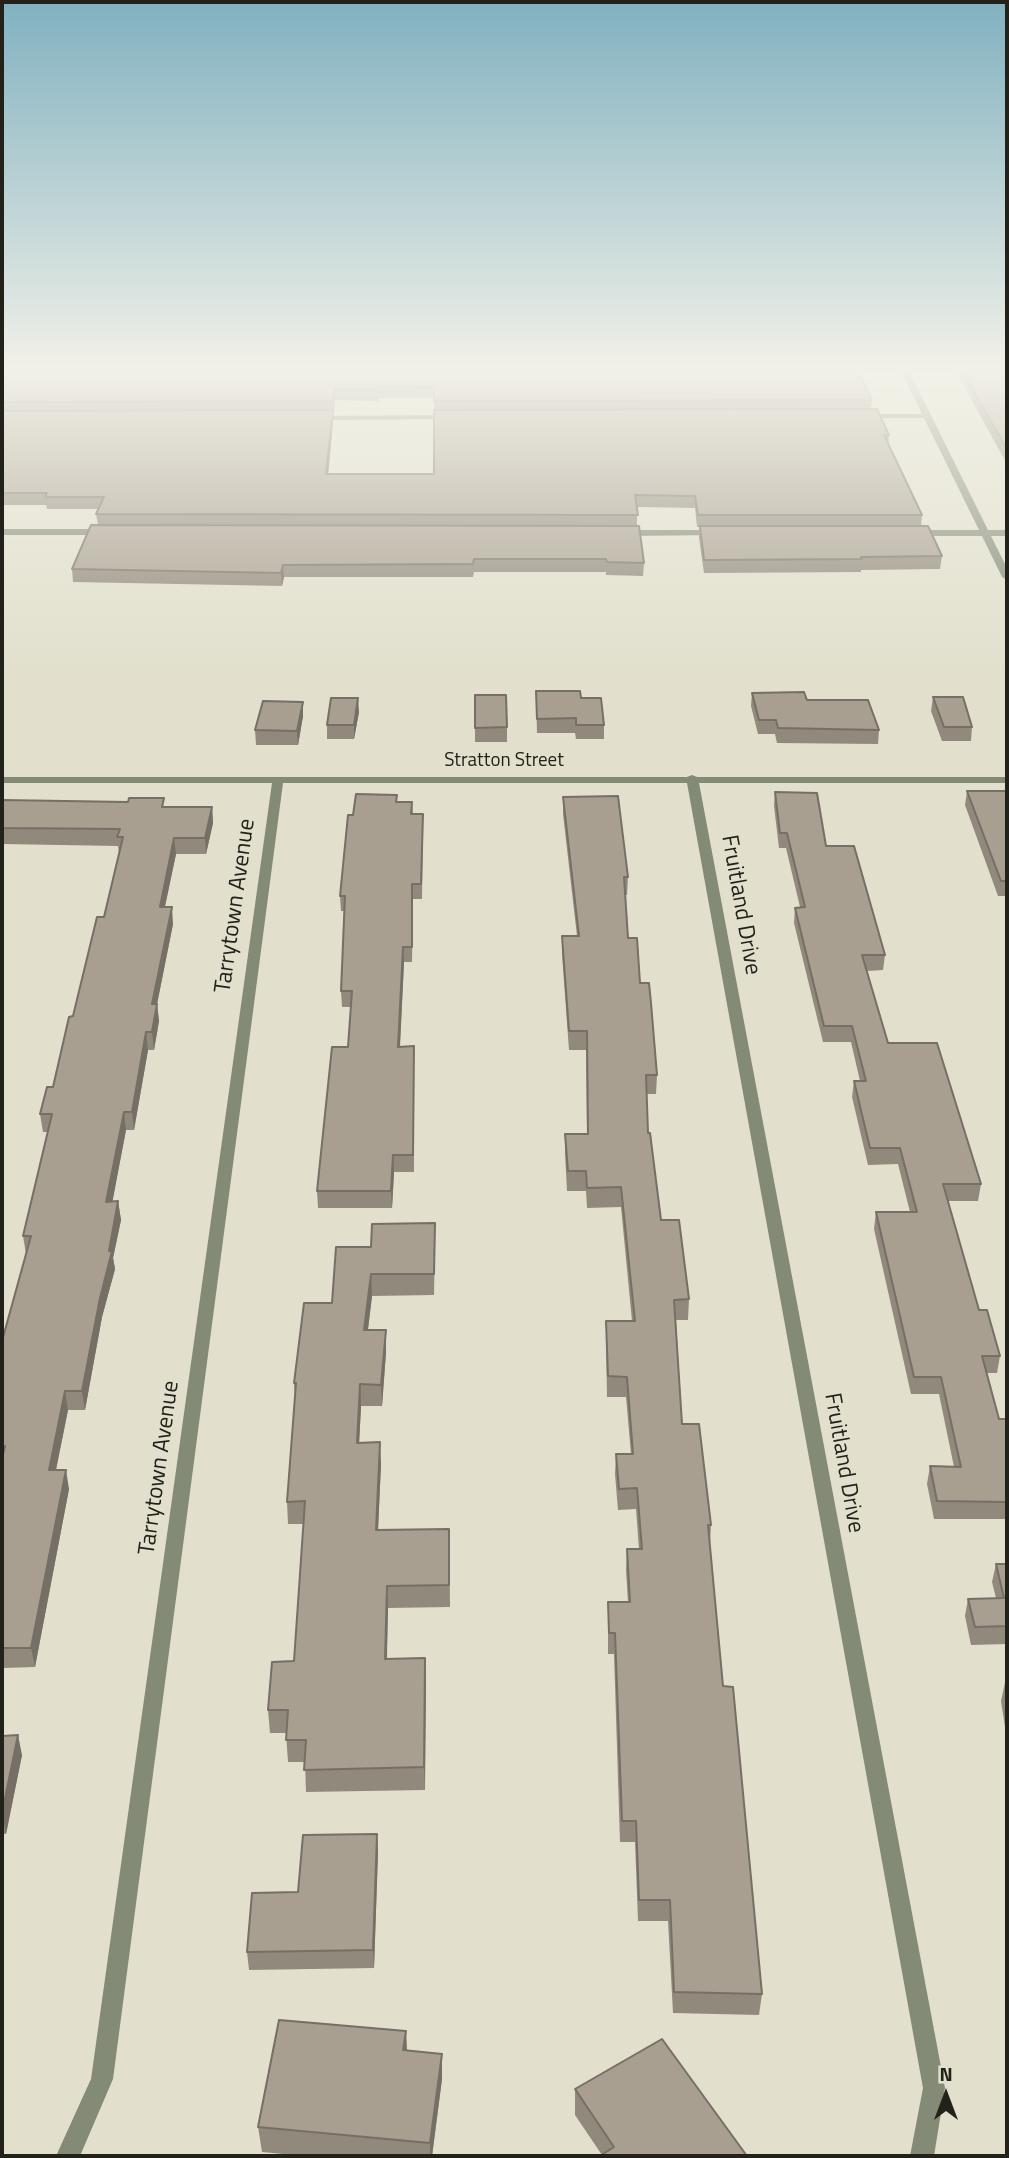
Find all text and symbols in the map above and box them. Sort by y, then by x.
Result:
street label: Stratton Street [444,750,564,772]
street label: Tarrytown Avenue [210,817,262,995]
street label: Fruitland Drive [714,833,766,977]
street label: Tarrytown Avenue [134,1379,186,1557]
street label: Fruitland Drive [817,1391,869,1535]
text: N [939,2059,953,2088]
north arrow [911,2060,981,2130]

